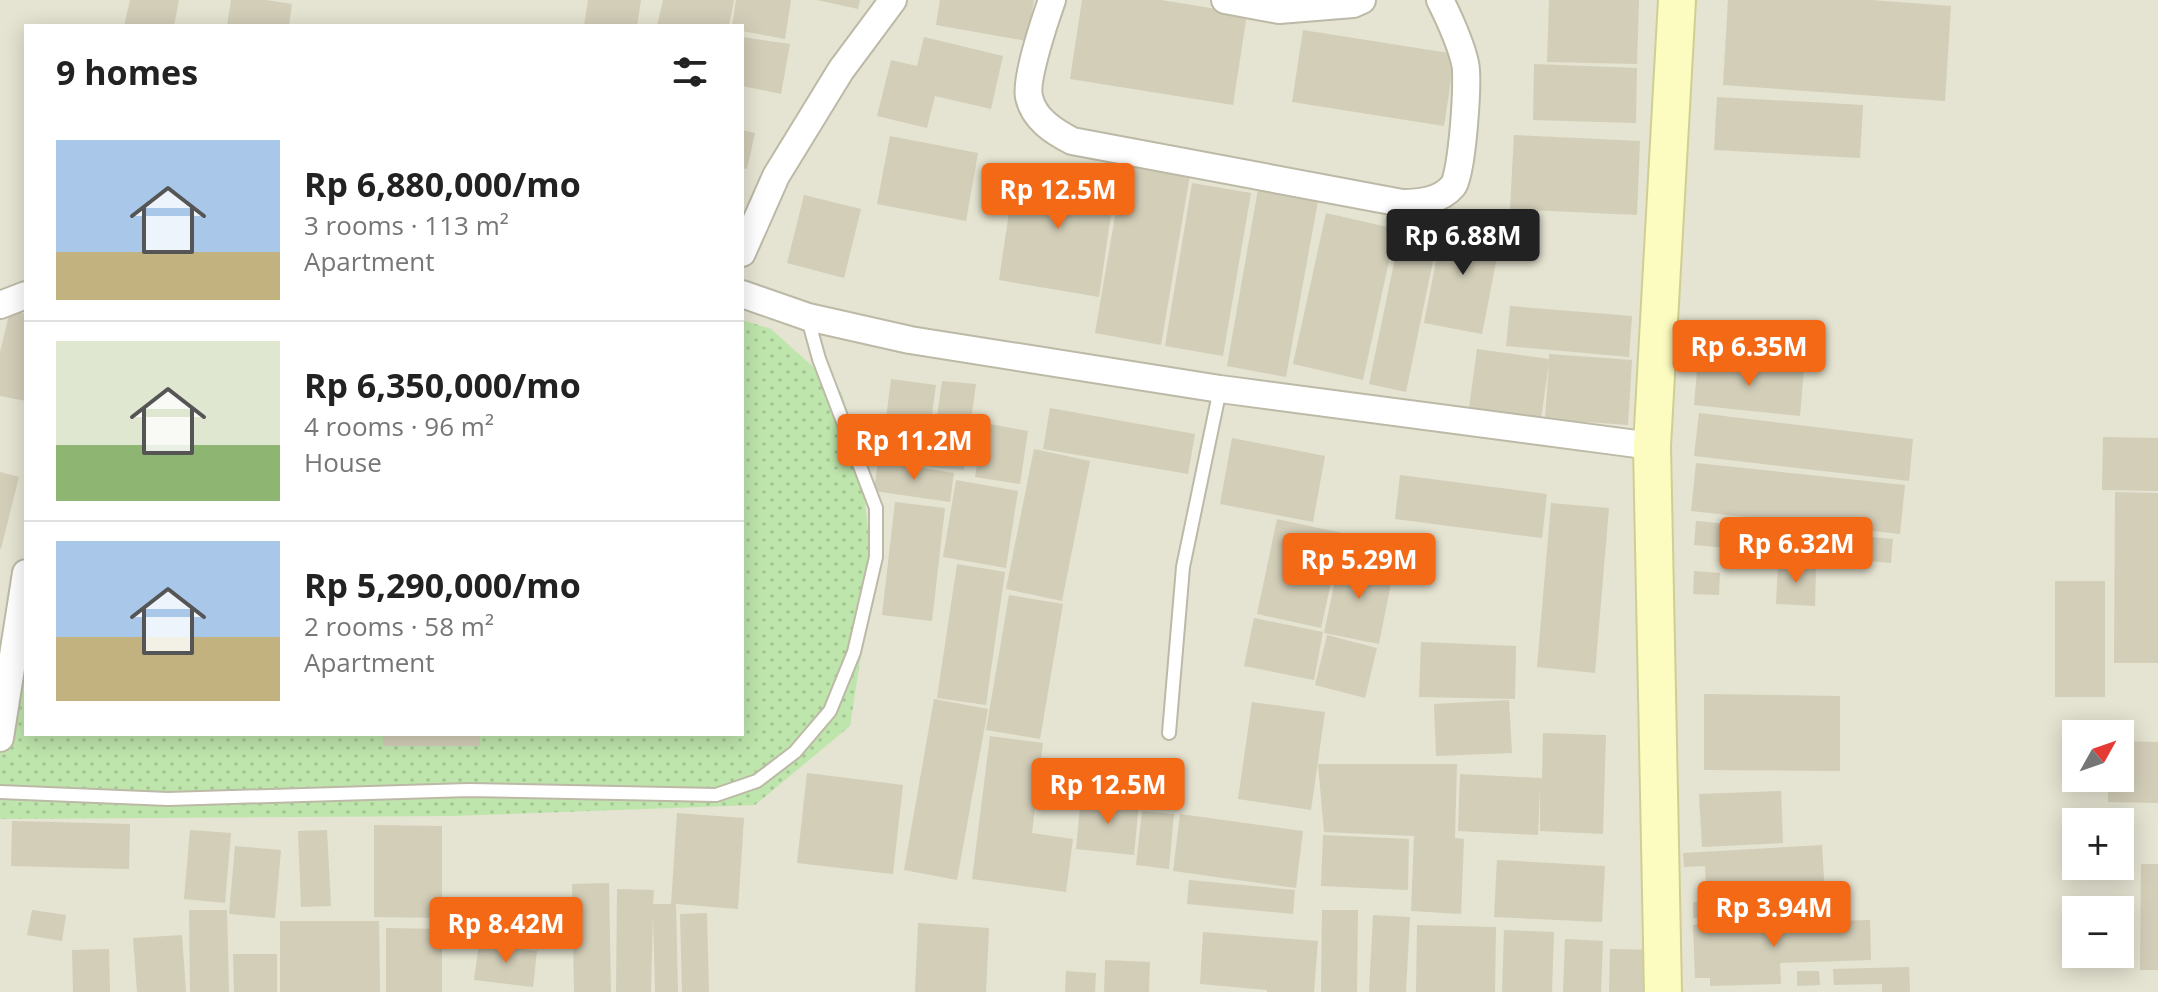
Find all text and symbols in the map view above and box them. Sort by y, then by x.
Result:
text: 9 homes [56,49,198,95]
icon: filters [668,50,712,94]
text: Rp 6,880,000/mo [304,161,581,207]
pin: Rp 12.5M [975,163,1141,231]
text: Rp 12.5M [1000,171,1116,207]
icon: home [120,172,216,268]
text: 3 rooms · 113 m² [304,207,509,243]
pin: Rp 6.88M [1380,209,1546,277]
text: Rp 6.88M [1405,217,1521,253]
text: Apartment [304,243,435,279]
pin: Rp 6.35M [1666,320,1832,388]
text: Rp 6.35M [1691,328,1807,364]
text: Rp 6,350,000/mo [304,362,581,408]
icon: home [120,373,216,469]
text: 4 rooms · 96 m² [304,408,494,444]
pin: Rp 11.2M [831,414,997,482]
text: Rp 11.2M [856,422,972,458]
text: House [304,444,382,480]
pin: Rp 6.32M [1713,517,1879,585]
text: Rp 6.32M [1738,525,1854,561]
pin: Rp 5.29M [1276,533,1442,601]
text: Rp 5.29M [1301,541,1417,577]
text: Rp 5,290,000/mo [304,562,581,608]
icon: home [120,573,216,669]
text: 2 rooms · 58 m² [304,608,494,644]
text: Apartment [304,644,435,680]
north arrow [2062,720,2134,792]
map controls [2062,720,2134,968]
pin: Rp 12.5M [1025,758,1191,826]
text: Rp 12.5M [1050,766,1166,802]
button: + [2062,808,2134,880]
pin: Rp 3.94M [1691,881,1857,949]
text: Rp 3.94M [1716,889,1832,925]
button: − [2062,896,2134,968]
pin: Rp 8.42M [423,897,589,965]
text: Rp 8.42M [448,905,564,941]

